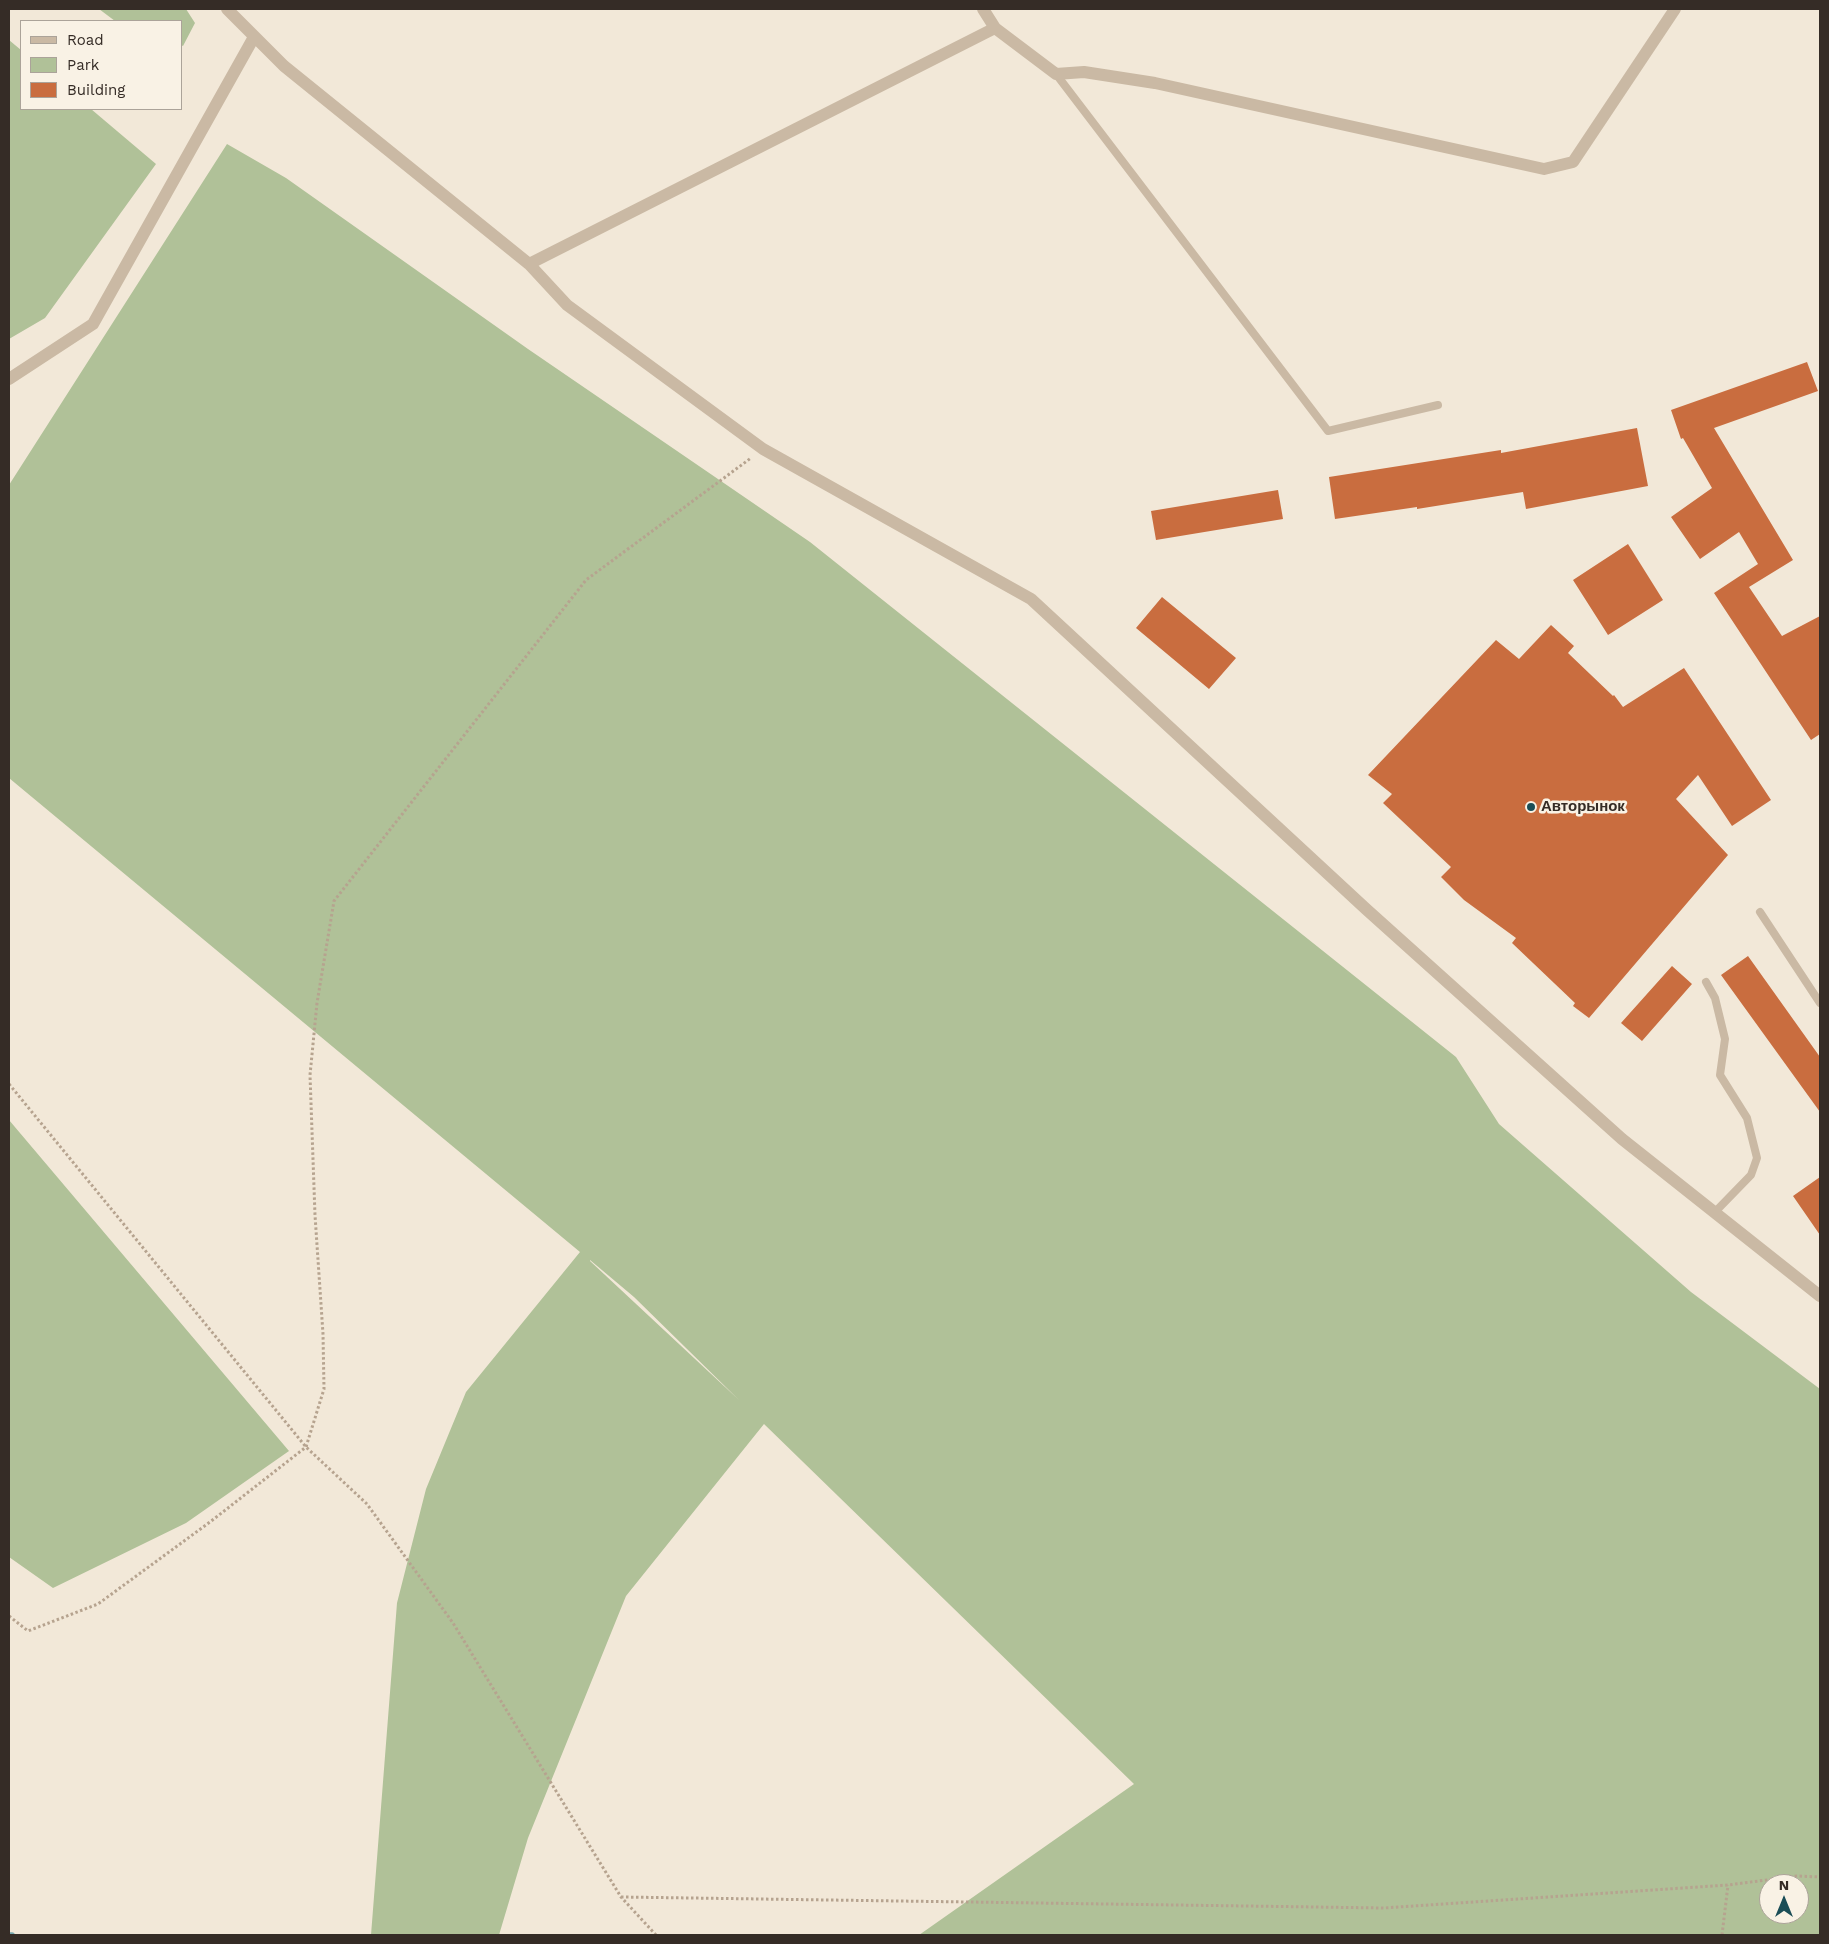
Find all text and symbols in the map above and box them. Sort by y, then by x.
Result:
legend [20,20,182,110]
text: Road [67,31,104,49]
text: Park [67,56,99,74]
text: Building [67,81,125,99]
place label: Авторынок [1541,798,1625,816]
marker: Авторынок [1525,801,1537,813]
north arrow [1759,1874,1809,1924]
text: N [1779,1877,1789,1893]

